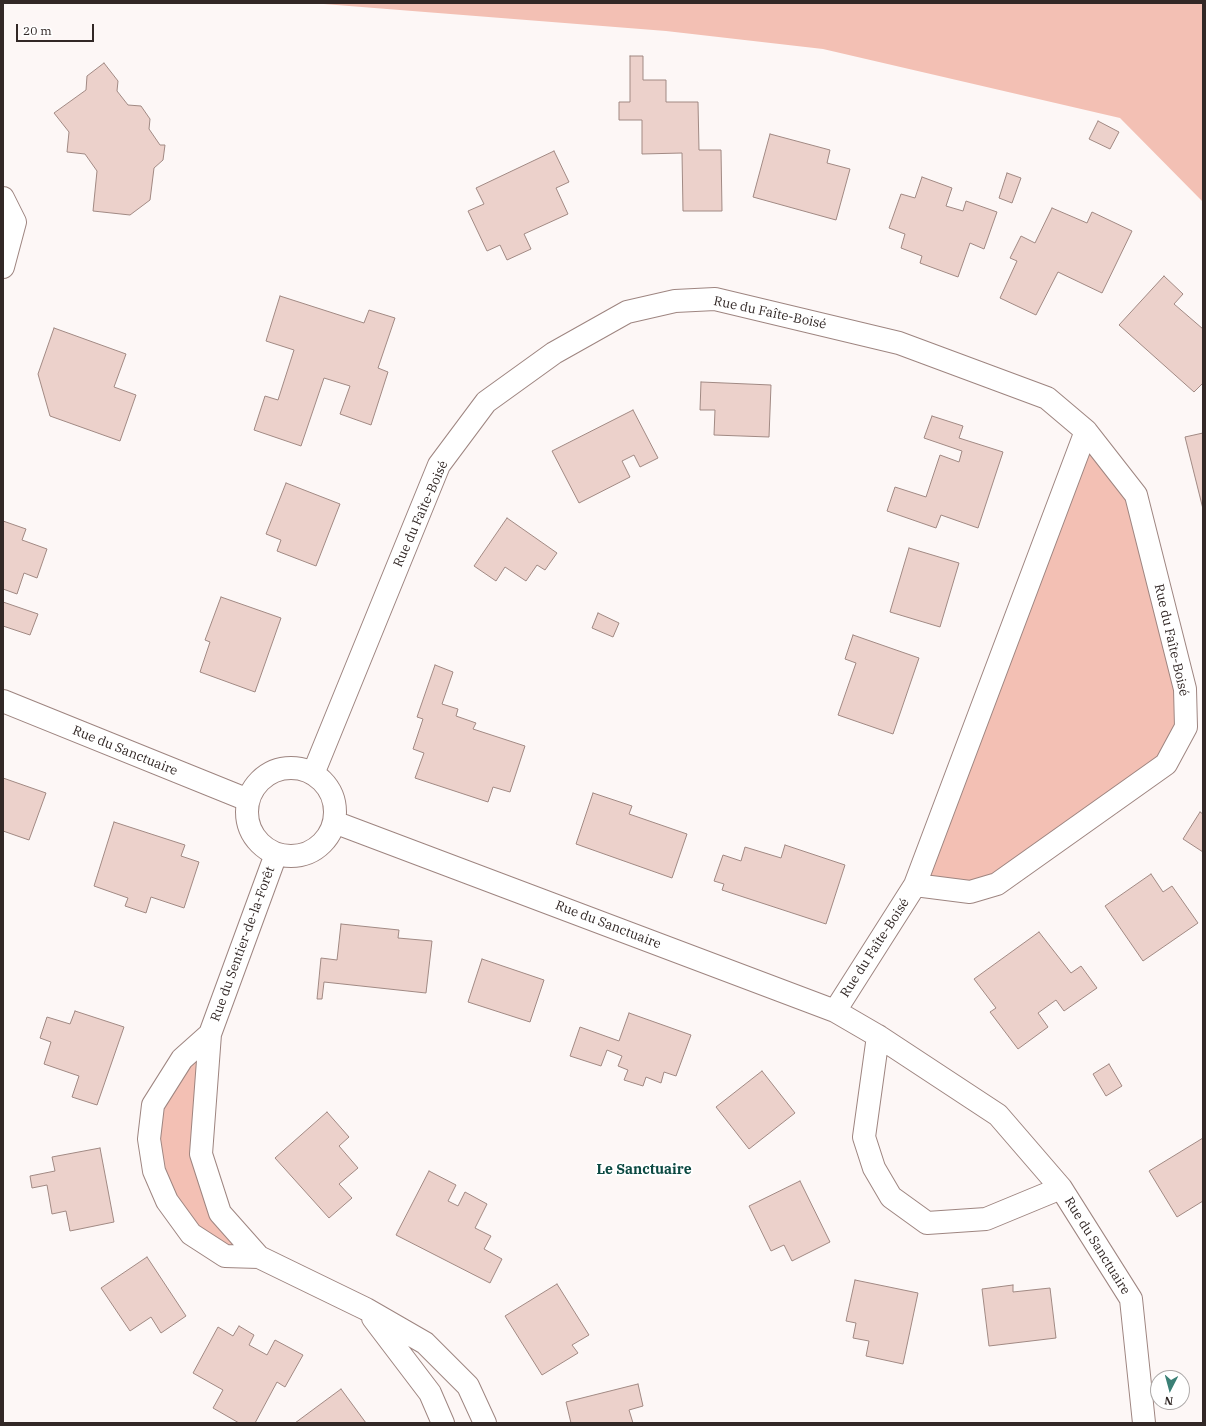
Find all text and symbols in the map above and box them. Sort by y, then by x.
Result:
scale bar [18,16,96,42]
text: 20 m [23,23,52,38]
street label: Rue du Faîte-Boisé [712,293,828,333]
street label: Rue du Faîte-Boisé [391,458,451,570]
street label: Rue du Faîte-Boisé [1150,582,1192,698]
street label: Rue du Sanctuaire [70,723,180,779]
street label: Rue du Sentier-de-la-Forêt [208,864,278,1024]
street label: Rue du Faîte-Boisé [837,896,913,1000]
street label: Rue du Sanctuaire [553,898,663,952]
district label: Le Sanctuaire [596,1162,692,1178]
street label: Rue du Sanctuaire [1061,1194,1133,1298]
north arrow [1150,1370,1190,1410]
text: N [1164,1394,1174,1408]

